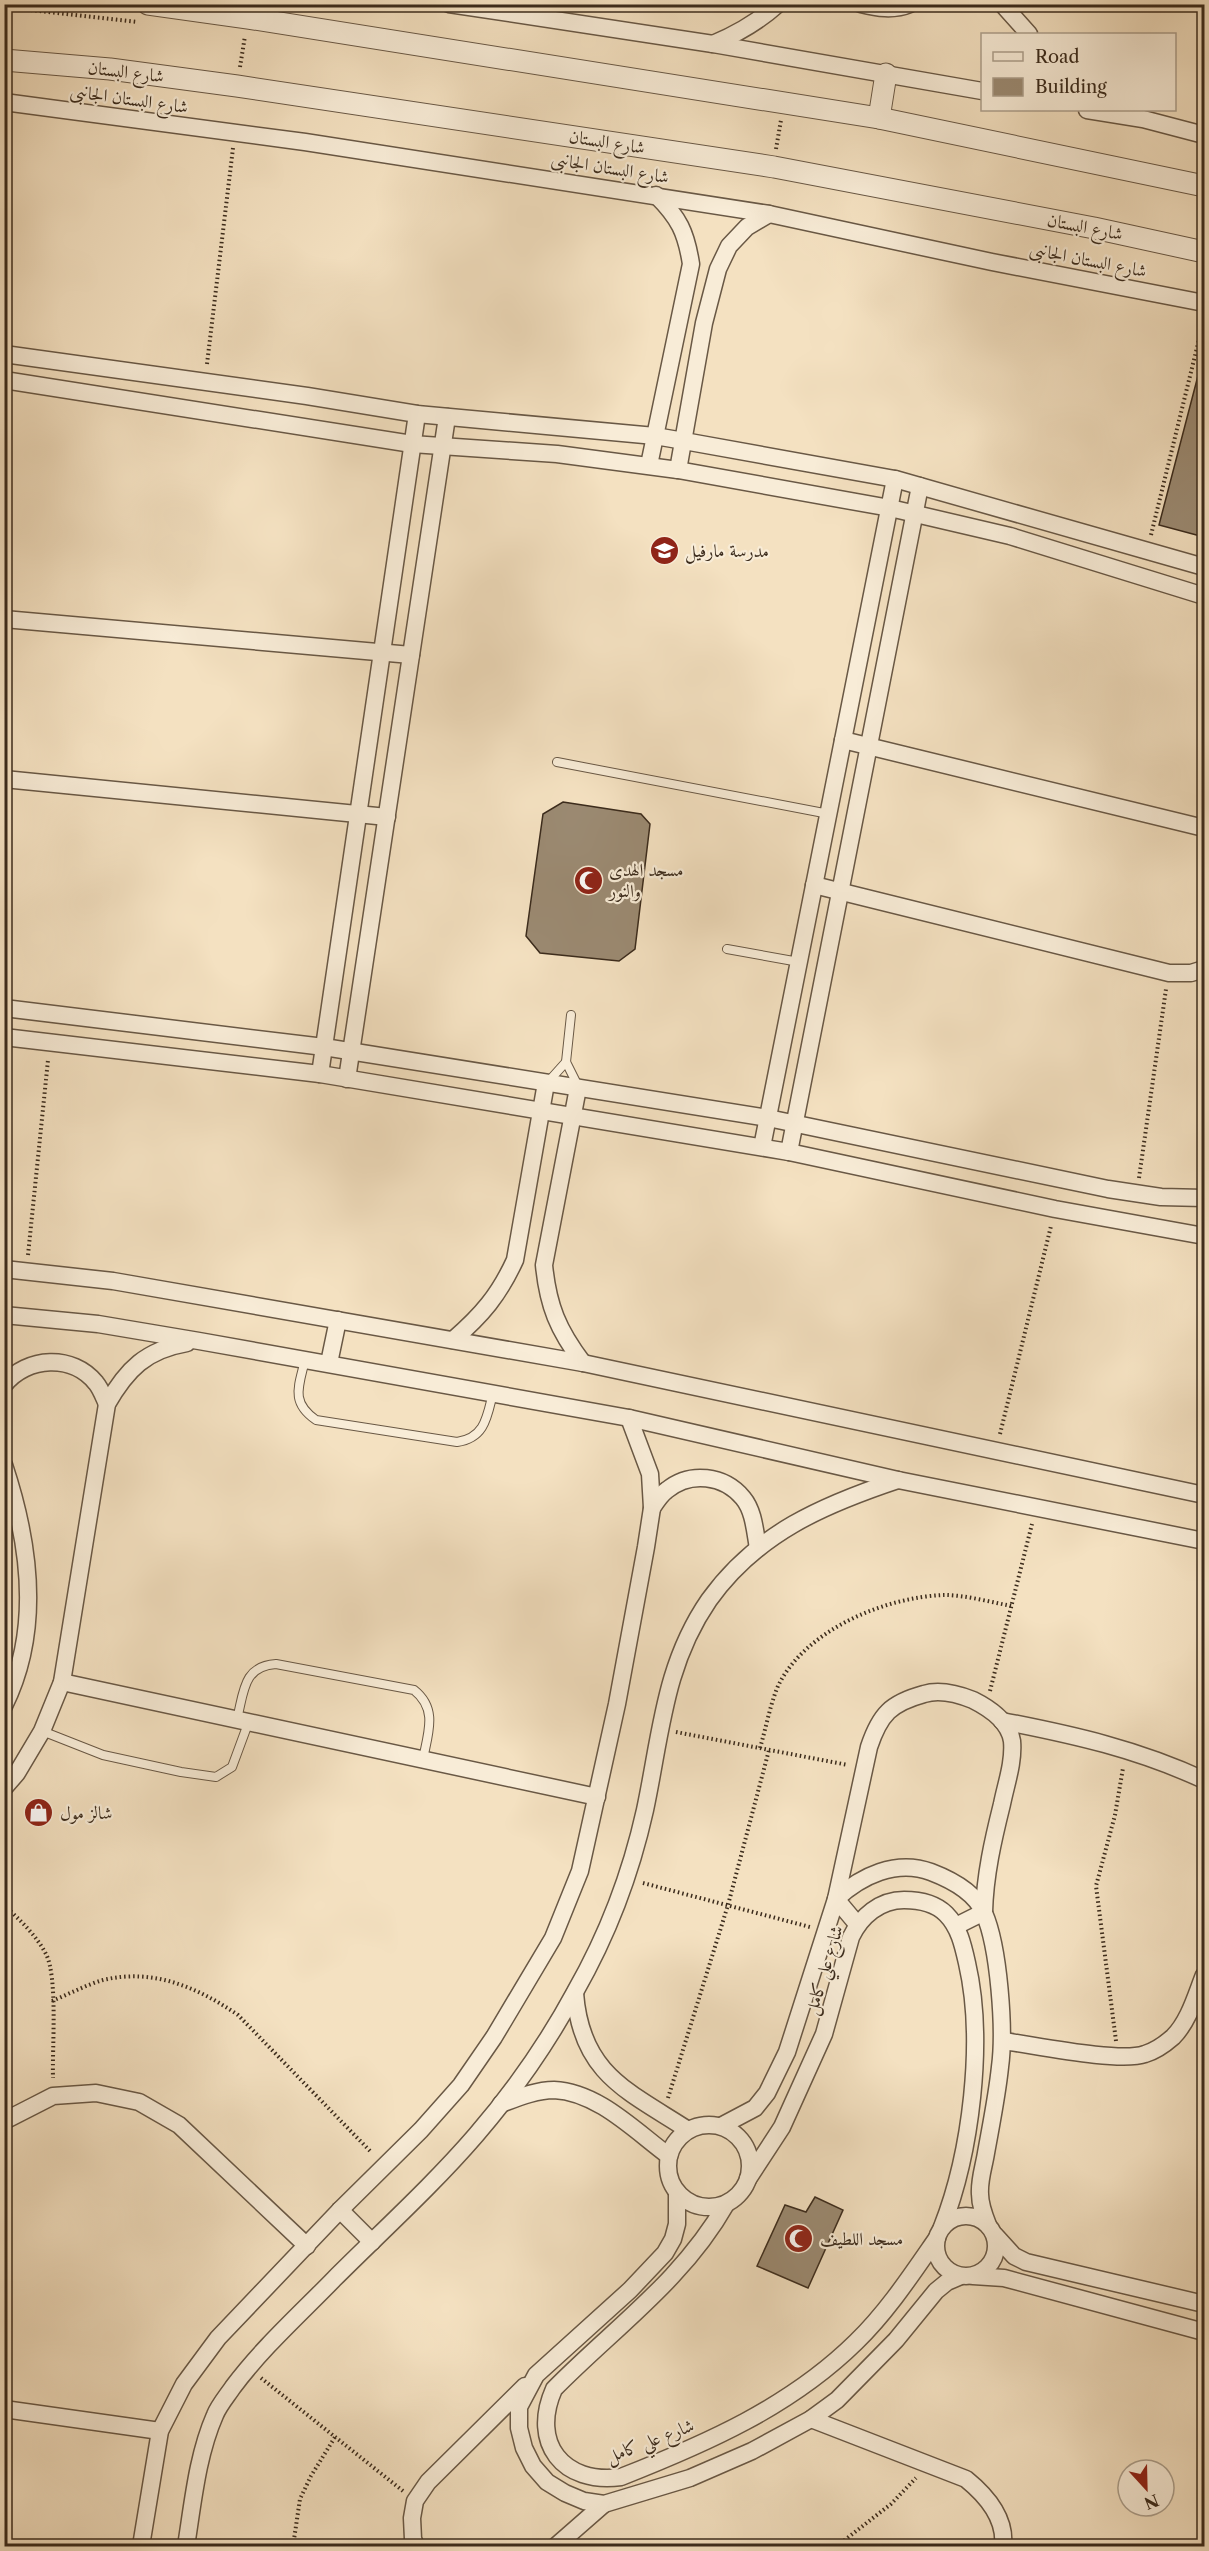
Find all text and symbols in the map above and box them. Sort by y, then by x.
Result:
legend [981,33,1176,111]
text: Road [1035,46,1080,68]
street label: شارع البستان [86,56,165,92]
text: Building [1035,76,1107,98]
street label: شارع البستان الجانبى [68,80,189,122]
street label: شارع البستان [567,125,647,163]
street label: شارع البستان الجانبى [549,148,670,192]
street label: شارع البستان [1045,209,1125,249]
street label: شارع البستان الجانبى [1027,238,1149,286]
school or university icon: مدرسة مارفيل [648,535,680,567]
place label: مدرسة مارفيل [685,540,769,564]
place label: مسجد الهدى والنور [607,859,684,902]
mosque icon: مسجد الهدى والنور [572,864,604,896]
shop icon: شالز مول [23,1797,55,1829]
place label: شالز مول [60,1802,112,1824]
street label: شارع علي كامل [800,1923,854,2019]
mosque icon: مسجد اللطيف [783,2223,815,2255]
place label: مسجد اللطيف [820,2228,903,2250]
street label: شارع علي كامل [603,2414,699,2473]
north arrow [1116,2458,1176,2518]
text: N [1141,2490,1162,2514]

